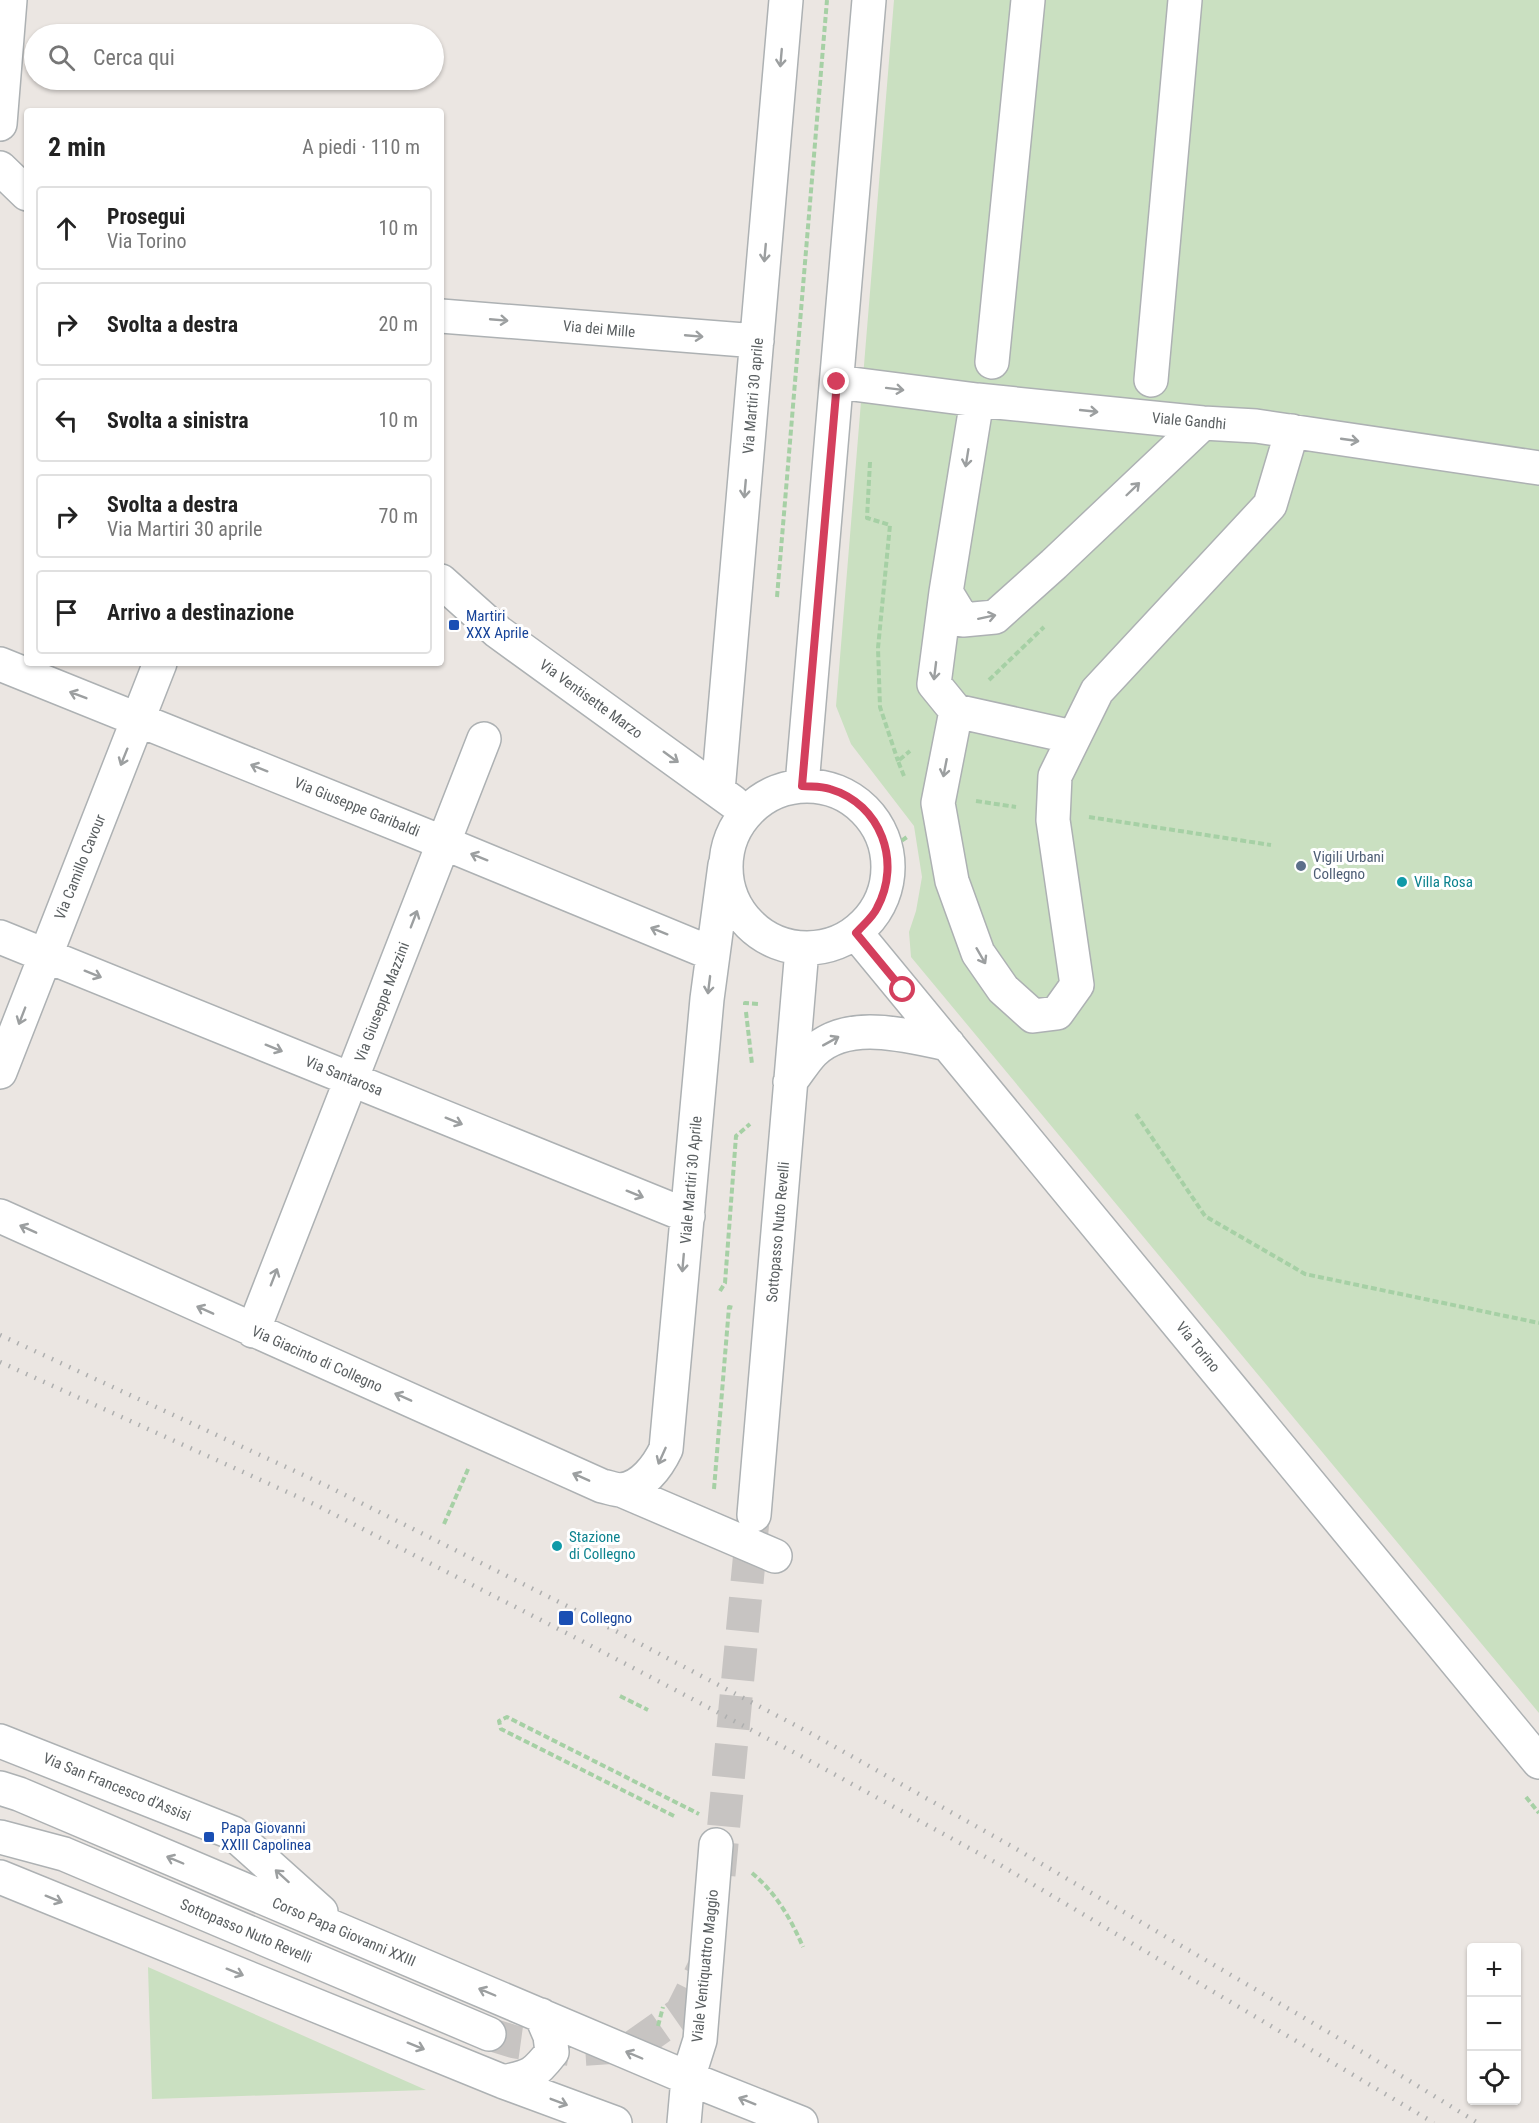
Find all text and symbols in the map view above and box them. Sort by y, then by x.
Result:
search box [24,24,444,90]
icon: search [45,41,78,74]
text: Cerca qui [93,45,175,70]
one-way arrow [775,48,786,68]
text: 2 min [48,132,106,162]
text: A piedi · 110 m [302,135,420,159]
text: Prosegui [107,204,185,229]
icon: ahead [50,212,83,245]
text: 10 m [379,216,418,240]
text: Via Torino [107,229,186,253]
one-way arrow [759,242,770,262]
icon: right [50,308,83,341]
text: Svolta a destra [107,312,238,337]
text: 20 m [379,312,418,336]
one-way arrow [489,315,509,326]
street label: Via dei Mille [562,317,636,341]
one-way arrow [683,331,703,342]
street label: Via Martiri 30 aprile [739,337,767,455]
route end [823,368,849,394]
one-way arrow [885,384,905,395]
icon: left [50,404,83,437]
one-way arrow [1079,406,1098,417]
text: Svolta a sinistra [107,408,249,433]
text: 10 m [379,408,418,432]
street label: Viale Gandhi [1151,409,1227,433]
one-way arrow [1339,434,1359,445]
one-way arrow [962,447,973,467]
one-way arrow [739,478,750,498]
one-way arrow [1125,482,1140,497]
text: Svolta a destra [107,492,238,517]
icon: right [50,500,83,533]
text: 70 m [379,504,418,528]
text: Via Martiri 30 aprile [107,517,262,541]
icon: arrive [50,596,83,629]
text: Arrivo a destinazione [107,600,294,625]
place label: Martiri XXX Aprile [466,607,529,642]
one-way arrow [977,611,996,622]
marker: Martiri XXX Aprile [447,618,461,632]
street label: Via Ventisette Marzo [536,656,646,742]
one-way arrow [930,661,941,681]
one-way arrow [70,689,88,700]
one-way arrow [118,747,129,766]
one-way arrow [662,751,678,763]
one-way arrow [939,758,950,778]
one-way arrow [251,762,269,773]
street label: Via Giuseppe Garibaldi [291,774,423,840]
street label: Via Camillo Cavour [51,811,109,922]
place label: Vigili Urbani Collegno [1313,848,1384,883]
one-way arrow [470,851,489,862]
marker: Vigili Urbani Collegno [1294,859,1308,873]
place label: Villa Rosa [1414,873,1473,891]
marker: Villa Rosa [1395,875,1409,889]
one-way arrow [409,911,420,929]
one-way arrow [650,925,669,936]
street label: Via Giuseppe Mazzini [351,939,413,1065]
one-way arrow [975,947,987,964]
one-way arrow [83,970,102,981]
one-way arrow [704,975,715,995]
route start [889,976,915,1002]
one-way arrow [16,1007,27,1025]
one-way arrow [822,1035,839,1047]
one-way arrow [264,1043,282,1054]
street label: Via Santarosa [302,1052,386,1100]
street label: Viale Martiri 30 Aprile [676,1115,706,1245]
one-way arrow [445,1116,463,1127]
street label: Sottopasso Nuto Revelli [763,1161,793,1303]
one-way arrow [626,1189,644,1200]
one-way arrow [19,1223,37,1234]
one-way arrow [677,1252,688,1272]
one-way arrow [270,1268,281,1287]
one-way arrow [197,1303,215,1315]
street label: Via Torino [1172,1318,1224,1376]
street label: Via Giacinto di Collegno [249,1322,385,1396]
one-way arrow [394,1391,413,1402]
one-way arrow [656,1447,667,1465]
one-way arrow [572,1471,590,1482]
place label: Stazione di Collegno [569,1528,635,1563]
marker: Stazione di Collegno [550,1539,564,1553]
marker: Collegno [557,1609,575,1627]
place label: Collegno [580,1609,632,1627]
street label: Via San Francesco d'Assisi [40,1749,194,1825]
place label: Papa Giovanni XXIII Capolinea [221,1819,311,1854]
marker: Papa Giovanni XXIII Capolinea [202,1830,216,1844]
one-way arrow [167,1854,185,1865]
one-way arrow [274,1869,289,1884]
street label: Viale Ventiquattro Maggio [688,1889,722,2043]
one-way arrow [44,1894,63,1905]
street label: Corso Papa Giovanni XXIII [269,1894,419,1970]
street label: Sottopasso Nuto Revelli [177,1895,315,1967]
map controls [1467,1943,1521,2105]
button: + [1467,1943,1521,1997]
one-way arrow [225,1967,244,1978]
one-way arrow [478,1986,496,1997]
button: − [1467,1997,1521,2051]
one-way arrow [406,2041,424,2052]
one-way arrow [626,2049,644,2060]
button: locate [1467,2051,1521,2105]
one-way arrow [738,2095,757,2106]
one-way arrow [549,2097,568,2108]

